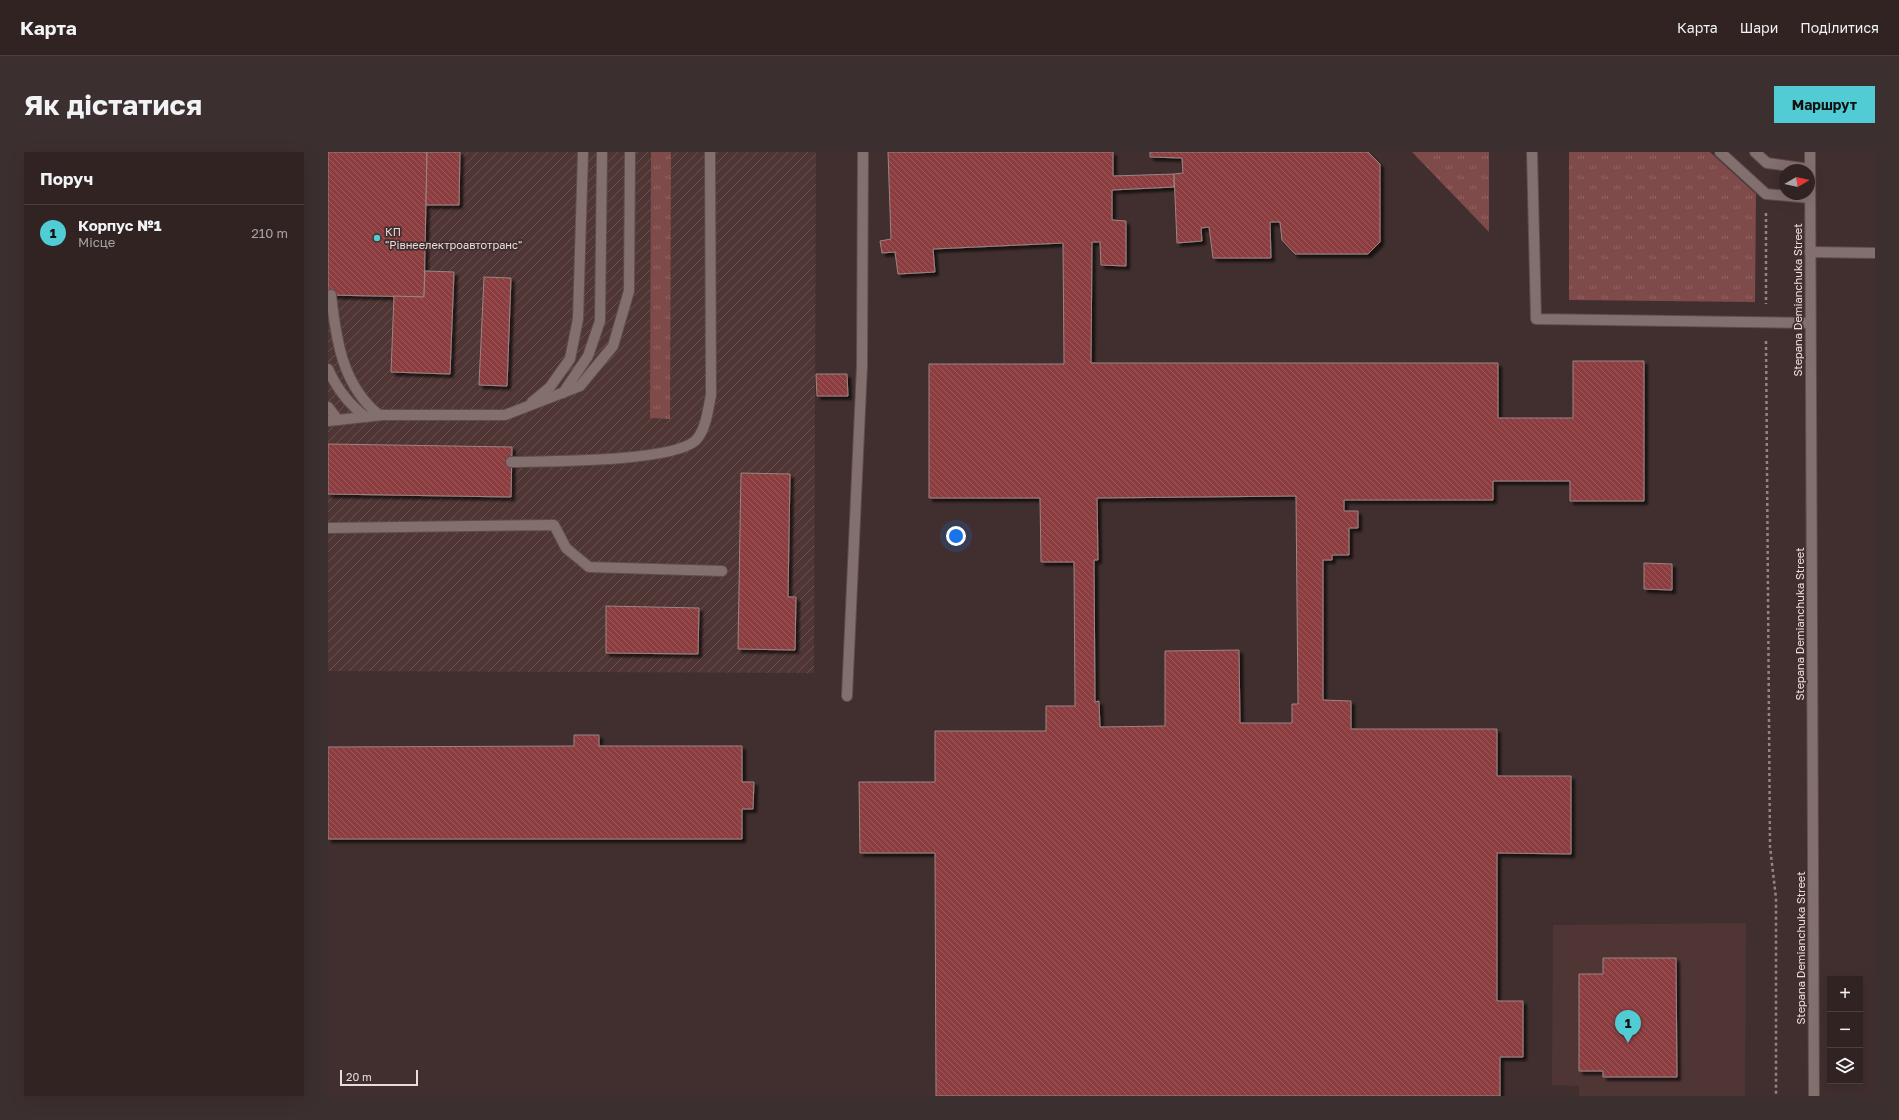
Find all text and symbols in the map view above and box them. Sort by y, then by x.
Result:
text: Карта [20,16,77,39]
text: Карта [1677,19,1718,36]
text: Шари [1740,19,1778,36]
text: Поділитися [1800,19,1879,36]
button: Маршрут [1774,86,1875,123]
text: Як дістатися [24,88,202,121]
north arrow [1779,164,1815,200]
text: Поруч [40,168,93,189]
text: Корпус №1 [78,216,161,234]
street label: Stepana Demianchuka Street [1791,223,1804,377]
text: 1 [50,225,56,241]
text: 210 m [251,225,288,241]
place label: КП "Рівнеелектроавтотранс" [385,225,522,251]
marker: КП "Рівнеелектроавтотранс" [372,233,382,243]
text: Місце [78,234,115,250]
your location [946,526,966,546]
street label: Stepana Demianchuka Street [1793,547,1806,701]
street label: Stepana Demianchuka Street [1794,871,1807,1025]
map controls [1827,976,1863,1084]
button: + [1827,976,1863,1012]
pin: 1 [1615,1010,1641,1043]
button: − [1827,1012,1863,1048]
button: layers [1827,1048,1863,1084]
scale bar [340,1068,418,1087]
text: 20 m [346,1070,372,1083]

